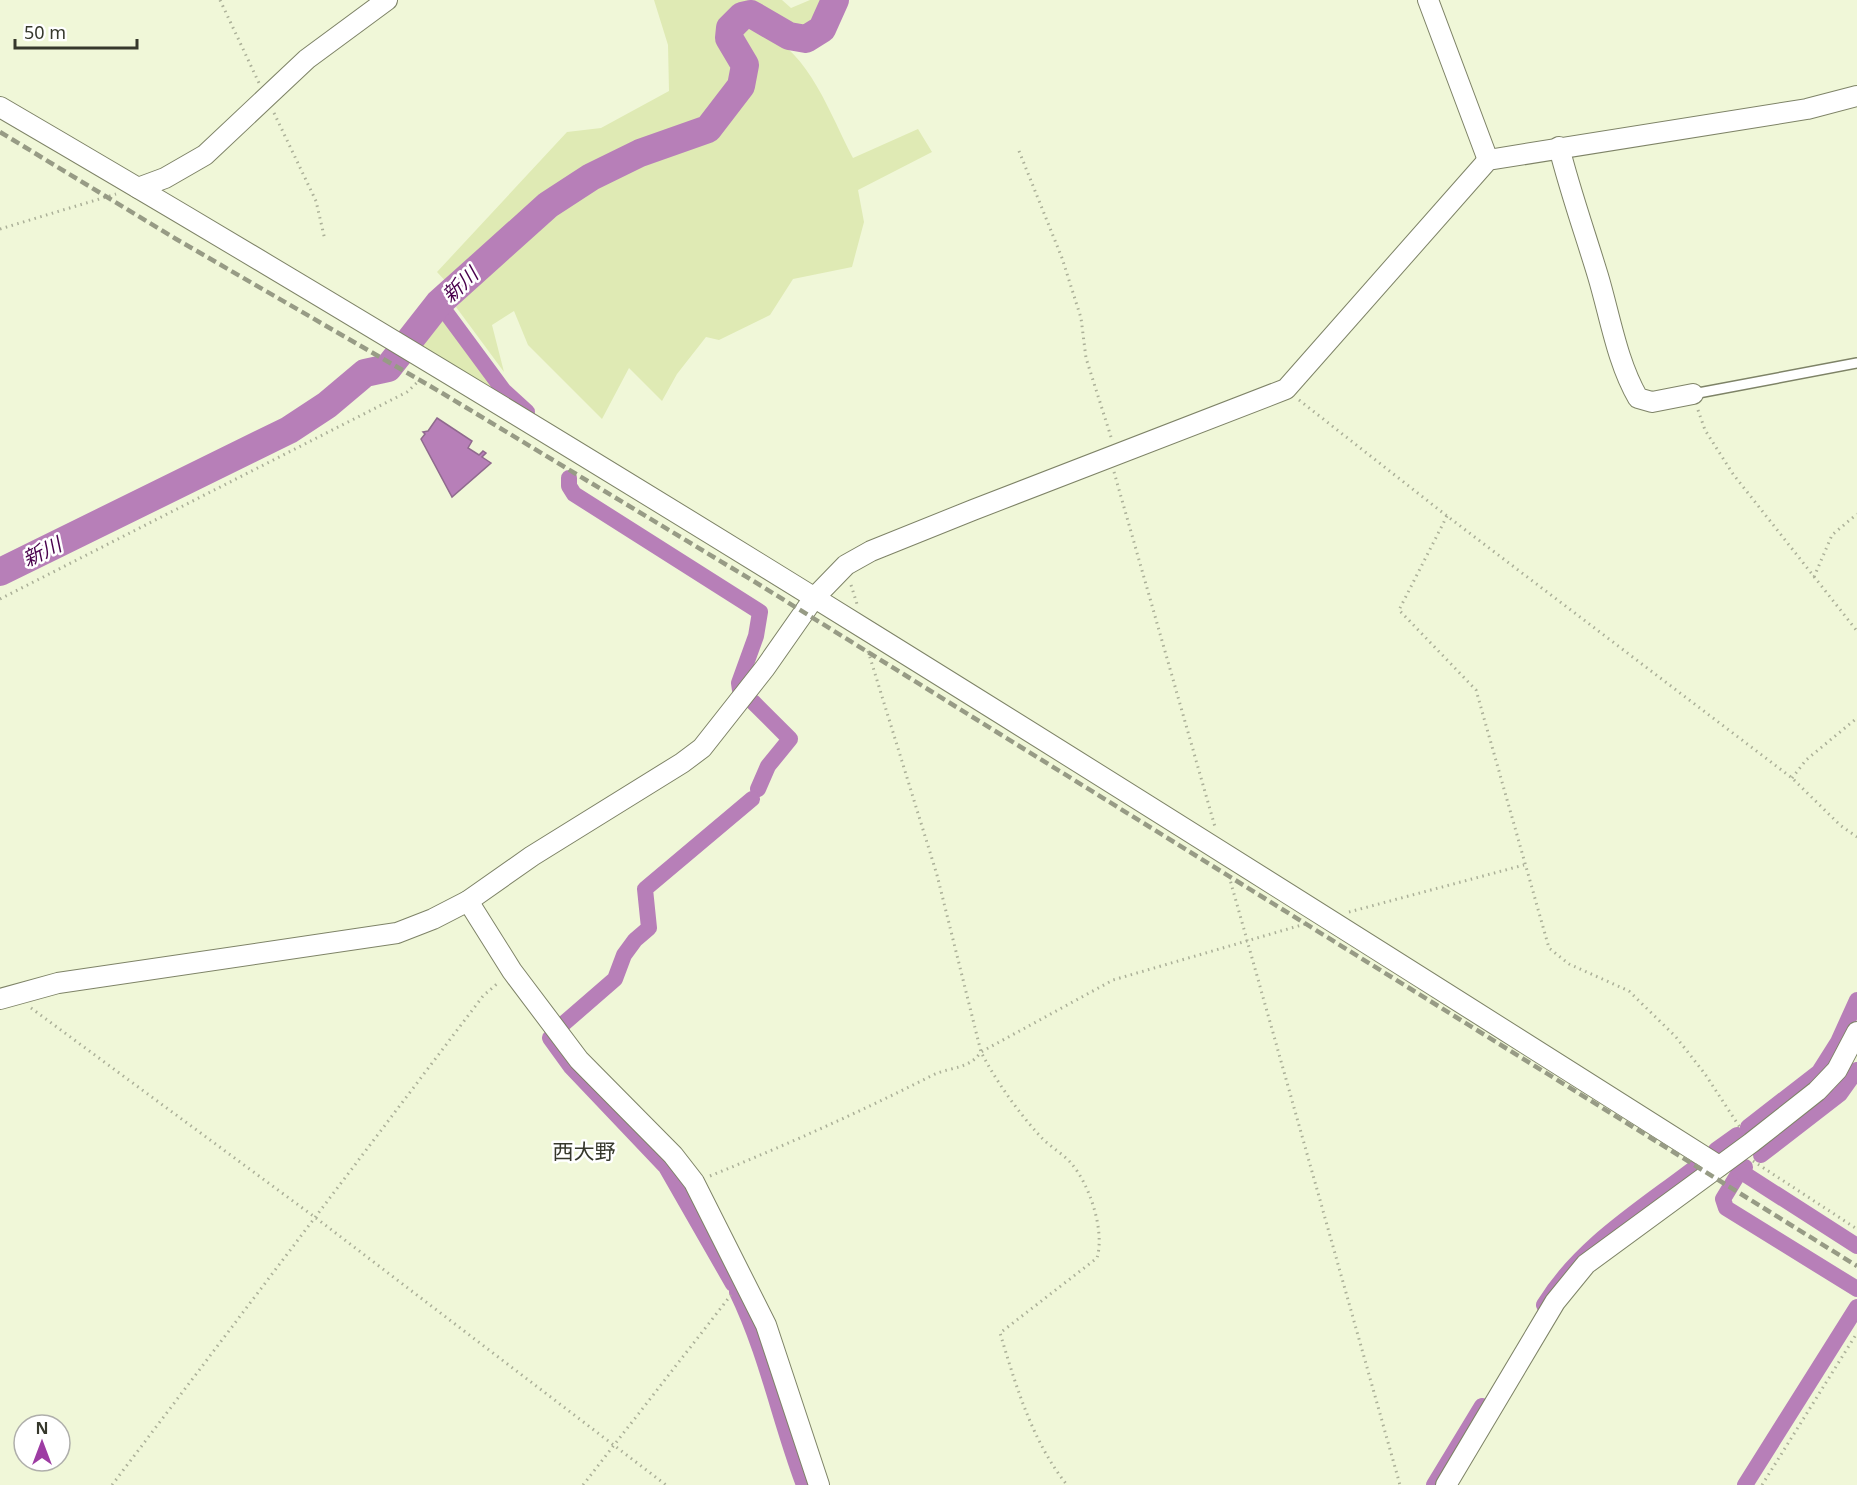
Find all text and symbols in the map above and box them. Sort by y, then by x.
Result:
scale bar [15,12,136,50]
text: 50 m [24,20,66,44]
water label: 新川 [436,260,485,308]
water label: 新川 [18,530,67,572]
district label: 西大野 [553,1137,616,1165]
north arrow [12,1413,72,1473]
text: N [35,1417,49,1439]

